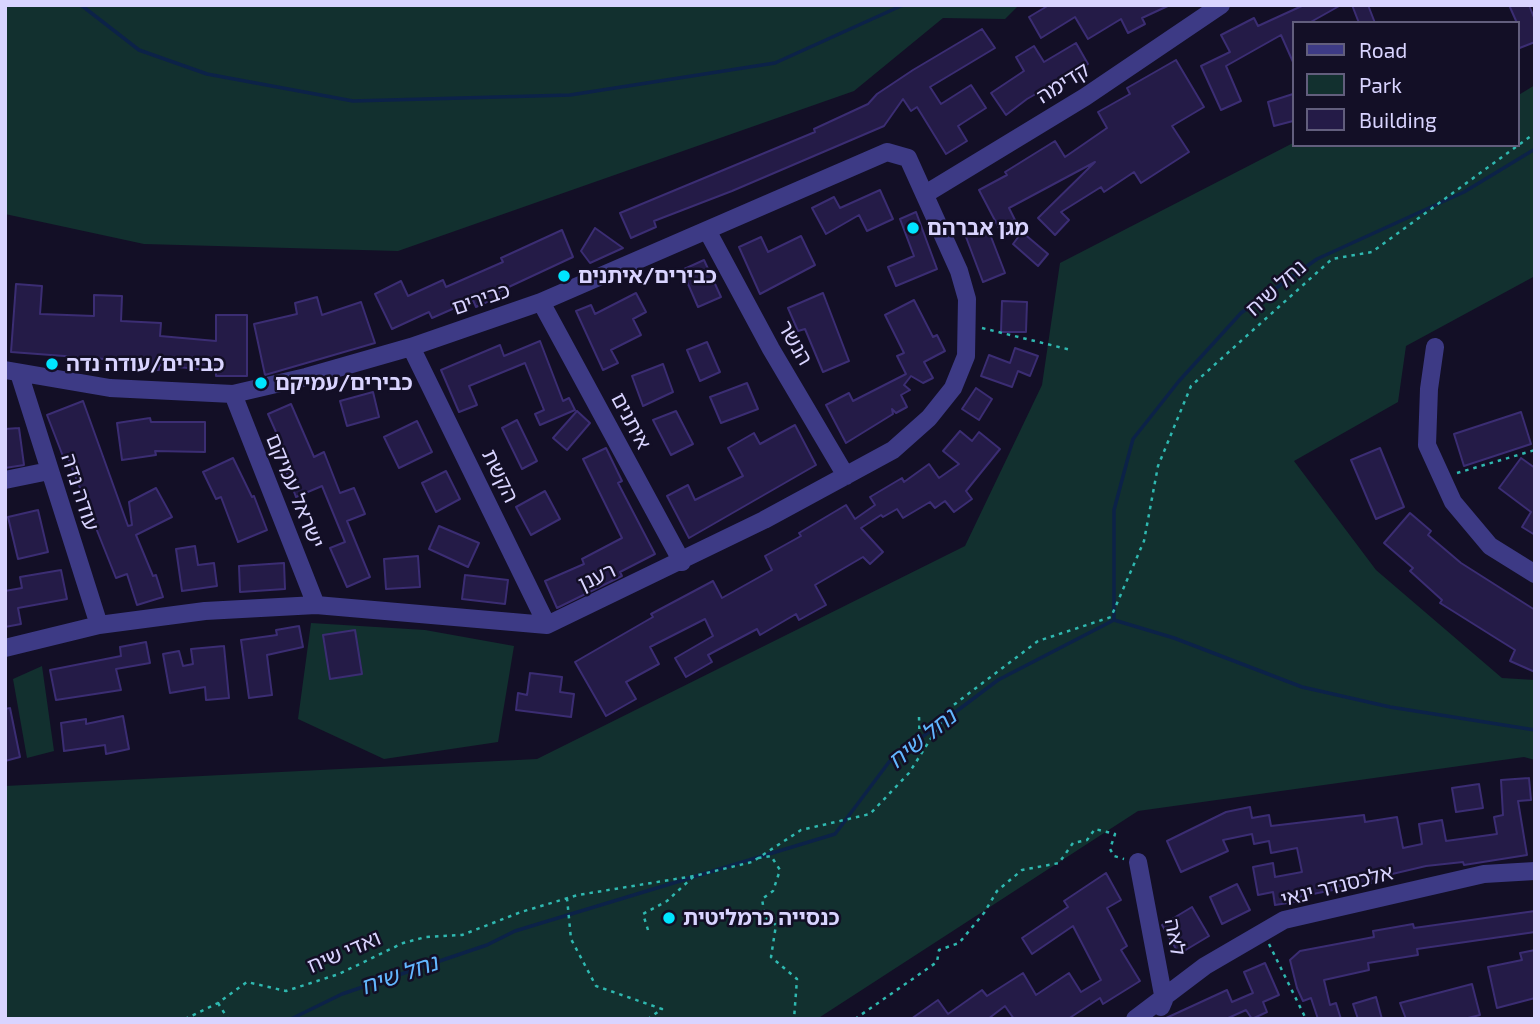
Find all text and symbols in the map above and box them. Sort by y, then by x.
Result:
legend [1292,21,1519,147]
text: Road [1359,37,1407,62]
street label: קדימה [1032,57,1094,109]
text: Park [1359,72,1402,97]
text: Building [1359,107,1437,132]
place label: מגן אברהם [927,215,1029,241]
marker: מגן אברהם [905,220,921,236]
street label: נחל שיח [1241,254,1311,322]
place label: כבירים/איתנים [578,263,717,289]
marker: כבירים/איתנים [556,268,572,284]
street label: כבירים [449,277,513,321]
street label: הנשר [772,316,818,370]
place label: כבירים/עודה נדה [66,351,224,377]
marker: כבירים/עודה נדה [44,356,60,372]
place label: כבירים/עמיקם [275,370,413,396]
marker: כבירים/עמיקם [253,375,269,391]
street label: איתנים [606,388,656,454]
street label: ישראל עמיקם [261,430,329,552]
street label: הקשת [476,445,524,507]
street label: עודה נדה [56,450,104,534]
street label: רענן [574,557,620,597]
water label: נחל שיח [882,703,962,775]
street label: אלכסנדר ינאי [1278,860,1396,912]
place label: כנסייה כרמליטית [683,905,840,931]
marker: כנסייה כרמליטית [661,910,677,926]
street label: לאה [1159,916,1191,958]
street label: ואדי שיח [304,925,384,979]
water label: נחל שיח [357,949,441,1001]

